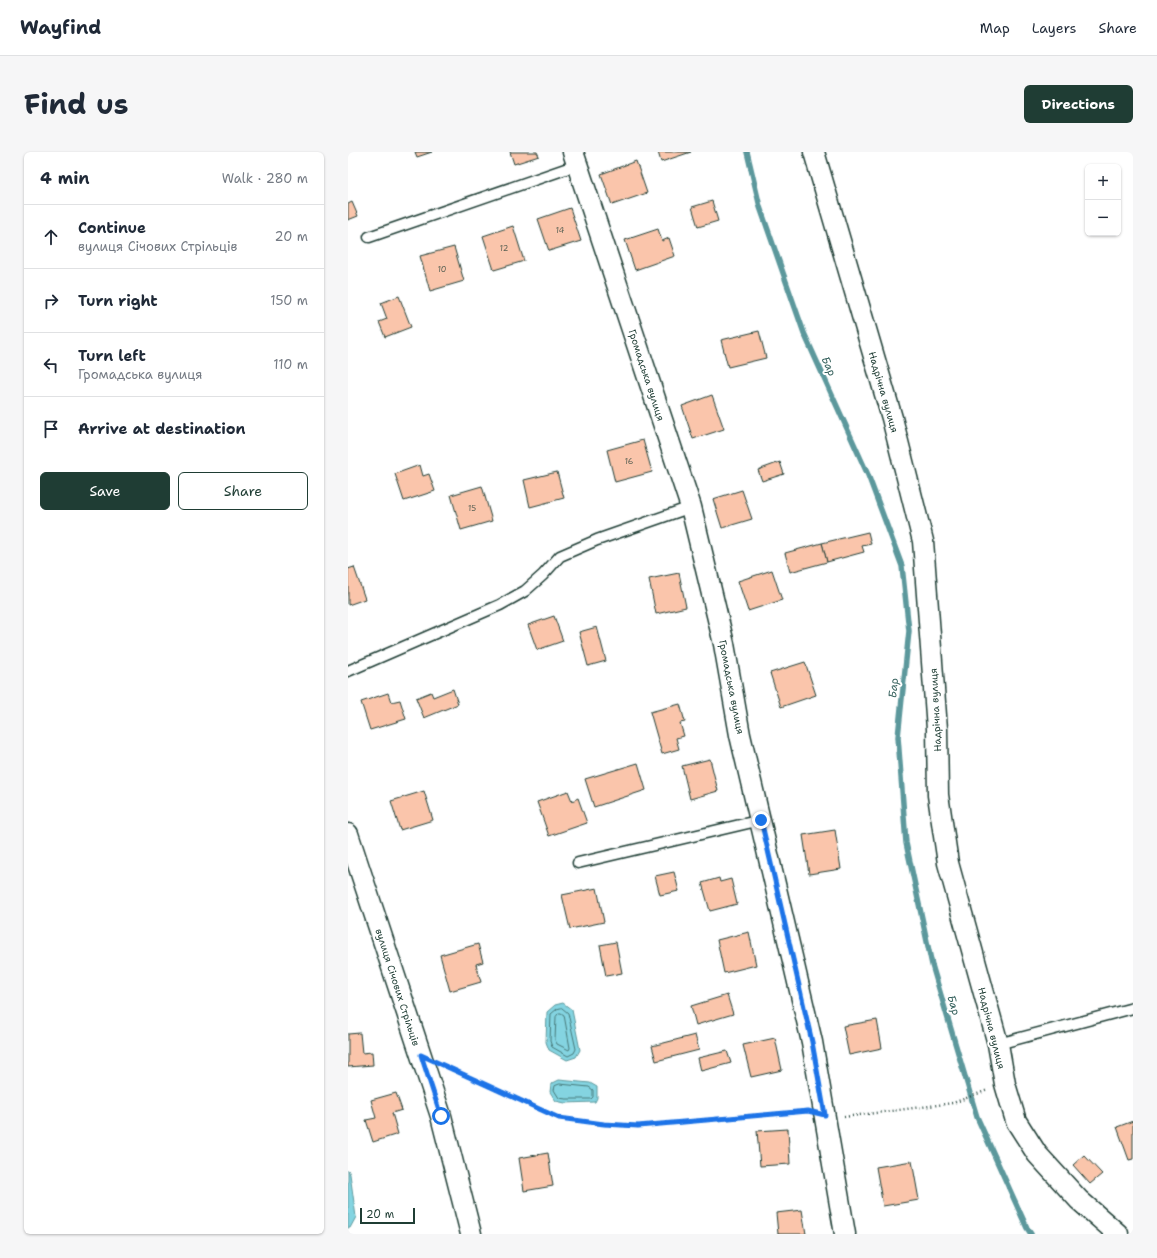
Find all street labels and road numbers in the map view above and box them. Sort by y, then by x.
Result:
street label: Громадська вулиця [626,328,667,423]
street label: Надрічна вулиця [866,350,901,434]
street label: Громадська вулиця [716,639,747,735]
street label: Надрічна вулиця [927,668,944,752]
street label: вулиця Січових Стрільців [372,927,423,1047]
street label: Надрічна вулиця [975,986,1008,1070]

